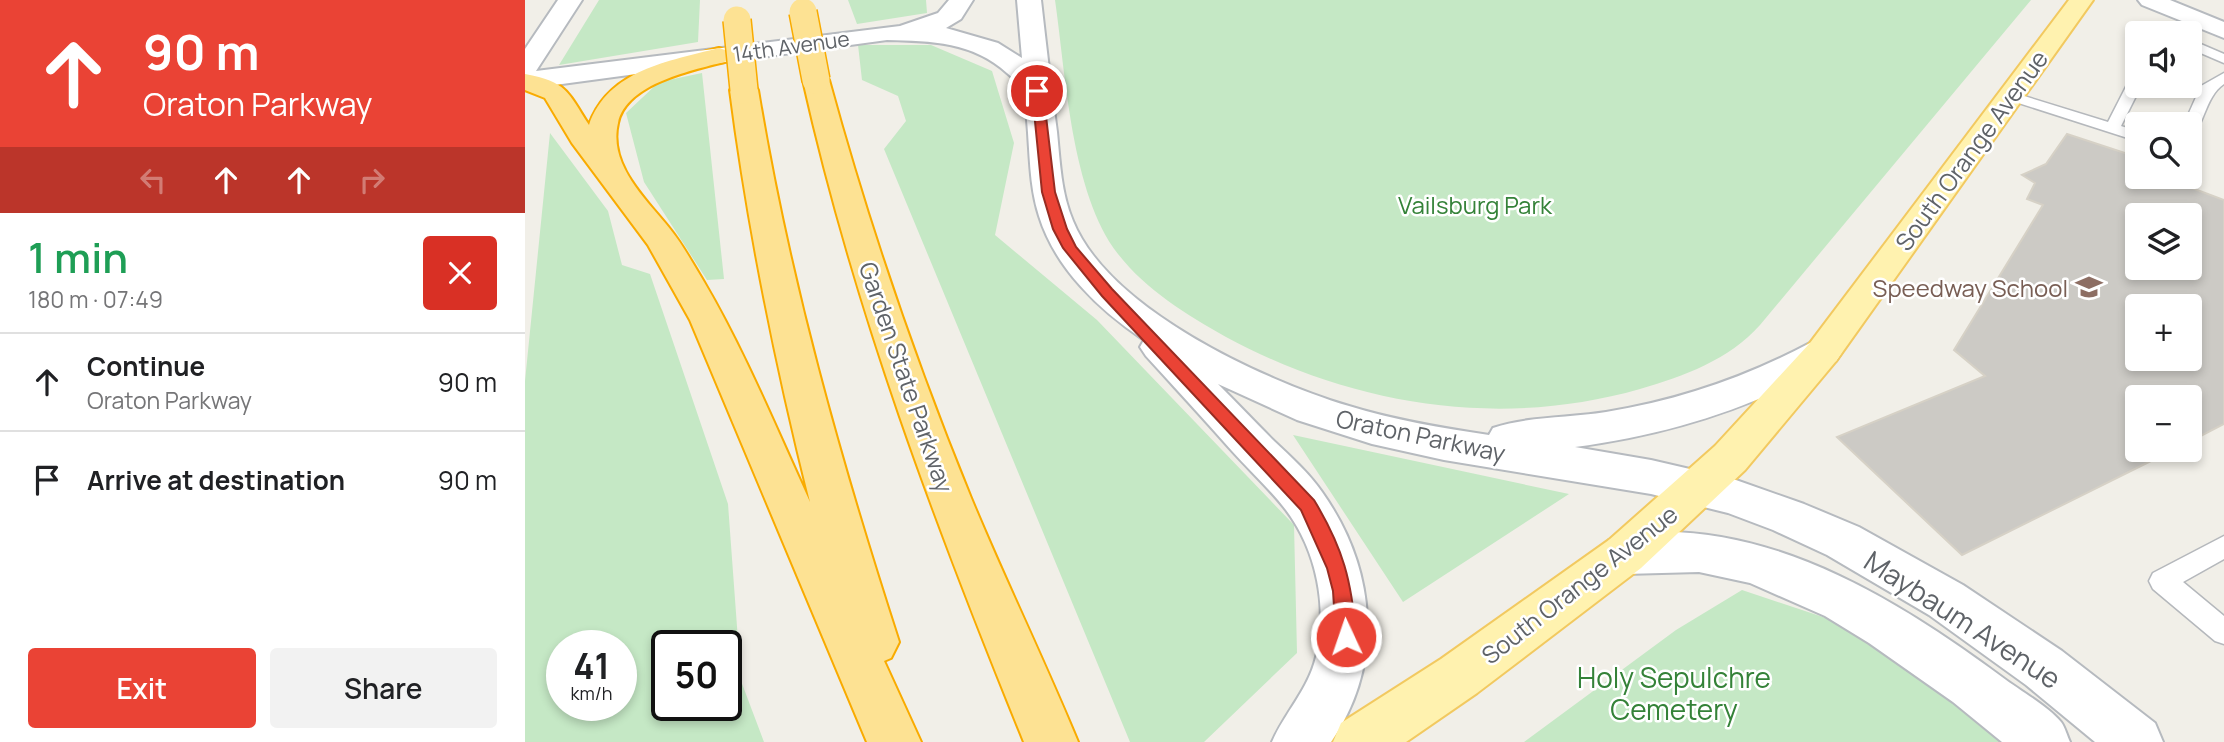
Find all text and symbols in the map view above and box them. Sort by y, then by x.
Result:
text: 90 m [143,18,260,85]
map controls [2125,21,2202,462]
button: sound [2125,21,2202,98]
street label: 14th Avenue [731,24,851,68]
icon: ahead [28,28,119,119]
street label: South Orange Avenue [1887,43,2055,257]
pin [1007,61,1067,121]
icon: arrive [1018,72,1056,110]
text: Oraton Parkway [143,82,372,126]
button: search [2125,112,2202,189]
icon: left [134,161,172,199]
icon: ahead [207,161,245,199]
icon: ahead [280,161,318,199]
icon: right [353,161,391,199]
park label: Vailsburg Park [1398,188,1553,221]
button: layers [2125,203,2202,280]
text: 1 min [28,228,128,286]
button: close [423,236,497,310]
street label: Garden State Parkway [852,257,962,497]
place label: Speedway School [1873,271,2068,304]
school or university icon: Speedway School [2074,272,2104,302]
text: 180 m · 07:49 [28,283,163,315]
button: + [2125,294,2202,371]
text: Continue [87,348,205,384]
icon: ahead [28,363,66,401]
text: 90 m [438,364,497,400]
text: Oraton Parkway [87,384,252,416]
button: − [2125,385,2202,462]
street label: Oraton Parkway [1333,401,1509,469]
icon: arrive [28,461,66,499]
text: Arrive at destination [87,462,345,498]
text: 90 m [438,462,497,498]
street label: South Orange Avenue [1474,497,1684,671]
street label: Maybaum Avenue [1857,541,2069,697]
position arrow [1309,600,1383,674]
speed limit sign: 50 [651,630,742,721]
text: 41 [573,642,610,690]
button: Exit [28,648,256,728]
button: Share [270,648,497,728]
park label: Holy Sepulchre Cemetery [1577,658,1771,728]
text: km/h [571,681,612,705]

